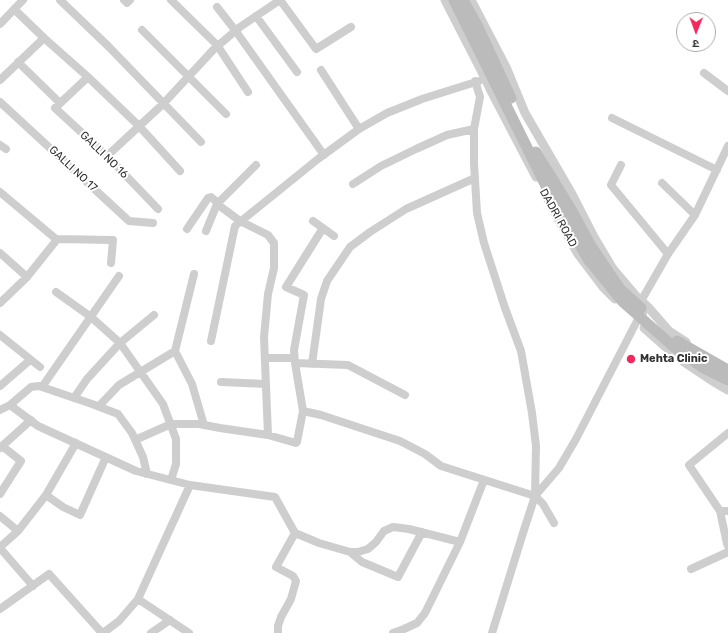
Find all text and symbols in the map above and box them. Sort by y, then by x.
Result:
north arrow [676,12,716,52]
text: उ [692,37,699,50]
street label: GALLI NO 16 [77,129,131,181]
street label: GALLI NO 17 [46,143,100,195]
street label: DADRI ROAD [537,186,579,250]
place label: Mehta Clinic [640,352,707,366]
marker: Mehta Clinic [625,353,637,365]

